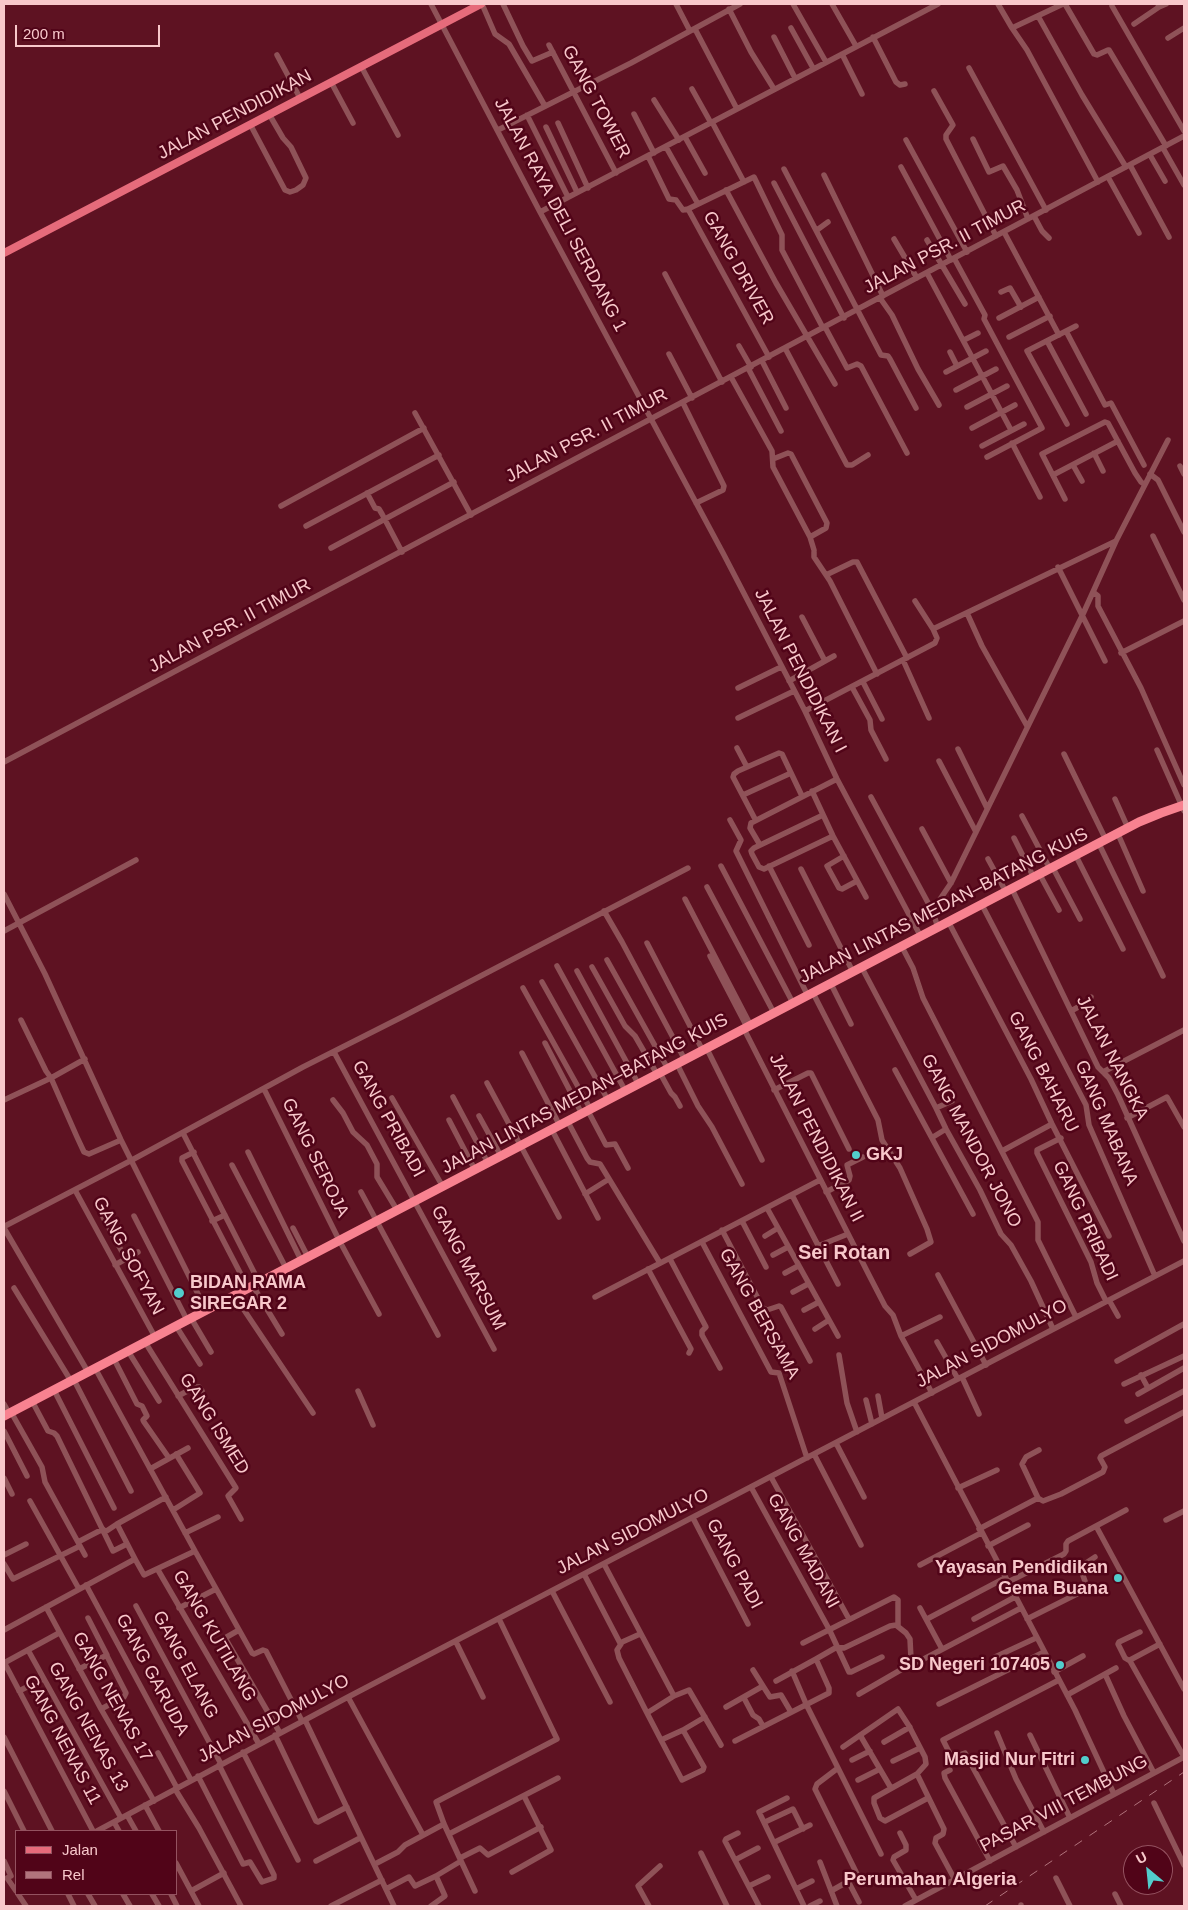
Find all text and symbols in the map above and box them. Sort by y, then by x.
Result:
scale bar [18,15,162,47]
text: 200 m [23,25,65,42]
street label: GANG TOWER [557,42,635,162]
street label: JALAN PENDIDIKAN [154,65,316,165]
street label: JALAN RAYA DELI SERDANG 1 [489,95,631,335]
street label: JALAN PSR. II TIMUR [860,195,1030,299]
street label: GANG DRIVER [698,208,778,328]
street label: JALAN PSR. II TIMUR [502,384,672,488]
street label: JALAN PSR. II TIMUR [145,574,315,678]
street label: JALAN PENDIDIKAN I [749,585,851,757]
street label: JALAN LINTAS MEDAN–BATANG KUIS [796,823,1092,989]
street label: JALAN NANGKA [1071,992,1153,1124]
street label: GANG BAHARU [1003,1008,1083,1136]
street label: JALAN LINTAS MEDAN–BATANG KUIS [438,1009,732,1179]
street label: JALAN PENDIDIKAN II [764,1050,868,1226]
street label: GANG MANDOR JONO [916,1051,1026,1231]
street label: GANG PRIBADI [347,1057,429,1181]
street label: GANG MABANA [1070,1057,1142,1189]
street label: GANG SEROJA [277,1095,353,1221]
place label: GKJ [866,1144,903,1166]
marker: GKJ [850,1149,862,1161]
street label: GANG PRIBADI [1048,1158,1122,1284]
street label: GANG SOFYAN [88,1193,168,1319]
street label: GANG MARSUM [426,1202,510,1334]
district label: Sei Rotan [798,1241,890,1265]
street label: GANG BERSAMA [714,1245,804,1383]
place label: BIDAN RAMA SIREGAR 2 [190,1272,306,1315]
marker: BIDAN RAMA SIREGAR 2 [172,1286,186,1300]
street label: JALAN SIDOMULYO [913,1295,1071,1393]
street label: GANG ISMED [174,1370,254,1478]
street label: JALAN SIDOMULYO [553,1484,713,1580]
street label: GANG MADANI [763,1490,843,1612]
street label: GANG PADI [701,1515,767,1613]
place label: Yayasan Pendidikan Gema Buana [935,1557,1108,1600]
street label: GANG KUTILANG [168,1567,260,1705]
marker: Yayasan Pendidikan Gema Buana [1112,1572,1124,1584]
street label: GANG ELANG [148,1607,222,1723]
street label: GANG GARUDA [111,1610,193,1740]
street label: GANG NENAS 17 [67,1628,157,1766]
place label: SD Negeri 107405 [899,1654,1050,1676]
street label: GANG NENAS 13 [43,1658,133,1796]
marker: SD Negeri 107405 [1054,1659,1066,1671]
street label: JALAN SIDOMULYO [195,1670,353,1768]
street label: GANG NENAS 11 [19,1671,105,1809]
place label: Masjid Nur Fitri [944,1749,1075,1771]
street label: PASAR VIII TEMBUNG [977,1751,1151,1857]
marker: Masjid Nur Fitri [1079,1754,1091,1766]
legend [15,1830,178,1895]
text: Jalan [62,1841,98,1858]
north arrow [1123,1845,1173,1895]
text: Rel [62,1866,85,1883]
district label: Perumahan Algeria [843,1869,1017,1891]

